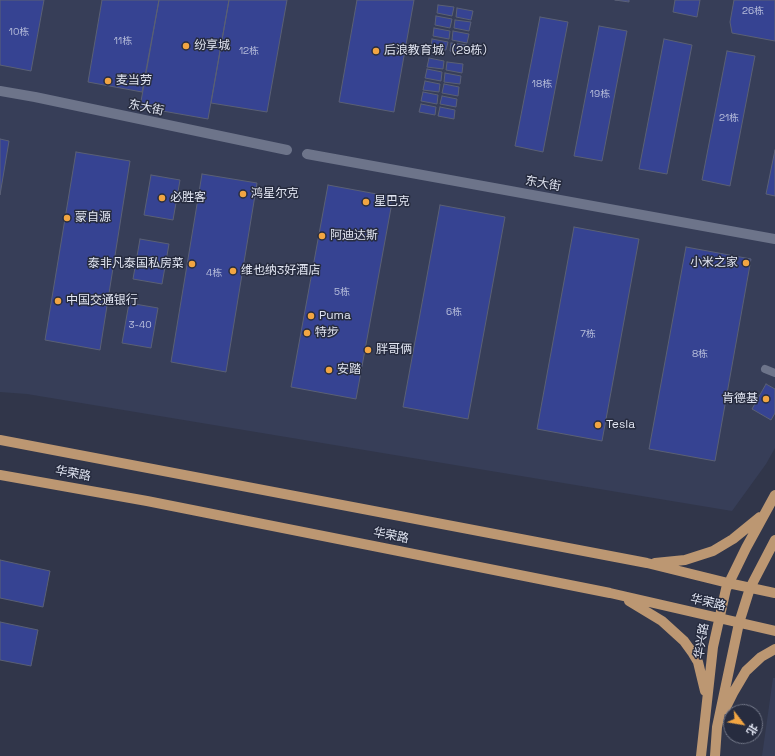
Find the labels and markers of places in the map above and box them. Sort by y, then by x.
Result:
place label: 纷享城 [194,39,230,53]
marker: 纷享城 [181,41,191,51]
place label: 后浪教育城（29栋） [384,44,495,58]
marker: 后浪教育城（29栋） [371,46,381,56]
place label: 麦当劳 [116,74,152,88]
marker: 麦当劳 [103,76,113,86]
place label: 鸿星尔克 [251,187,299,201]
marker: 鸿星尔克 [238,189,248,199]
place label: 必胜客 [170,191,206,205]
marker: 必胜客 [157,193,167,203]
place label: 星巴克 [374,195,410,209]
marker: 星巴克 [361,197,371,207]
place label: 蒙自源 [75,211,111,225]
marker: 蒙自源 [62,213,72,223]
place label: 阿迪达斯 [330,229,378,243]
marker: 阿迪达斯 [317,231,327,241]
place label: 小米之家 [690,256,738,270]
place label: 泰非凡泰国私房菜 [88,257,184,271]
marker: 小米之家 [741,258,751,268]
marker: 泰非凡泰国私房菜 [187,259,197,269]
place label: 维也纳3好酒店 [241,264,320,278]
marker: 维也纳3好酒店 [228,266,238,276]
place label: 中国交通银行 [66,294,138,308]
marker: 中国交通银行 [53,296,63,306]
place label: Puma [319,309,351,323]
marker: Puma [306,311,316,321]
place label: 特步 [315,326,339,340]
marker: 特步 [302,328,312,338]
place label: 胖哥俩 [376,343,412,357]
marker: 胖哥俩 [363,345,373,355]
place label: 安踏 [337,363,361,377]
marker: 安踏 [324,365,334,375]
place label: 肯德基 [722,392,758,406]
marker: 肯德基 [761,394,771,404]
place label: Tesla [606,418,635,432]
marker: Tesla [593,420,603,430]

